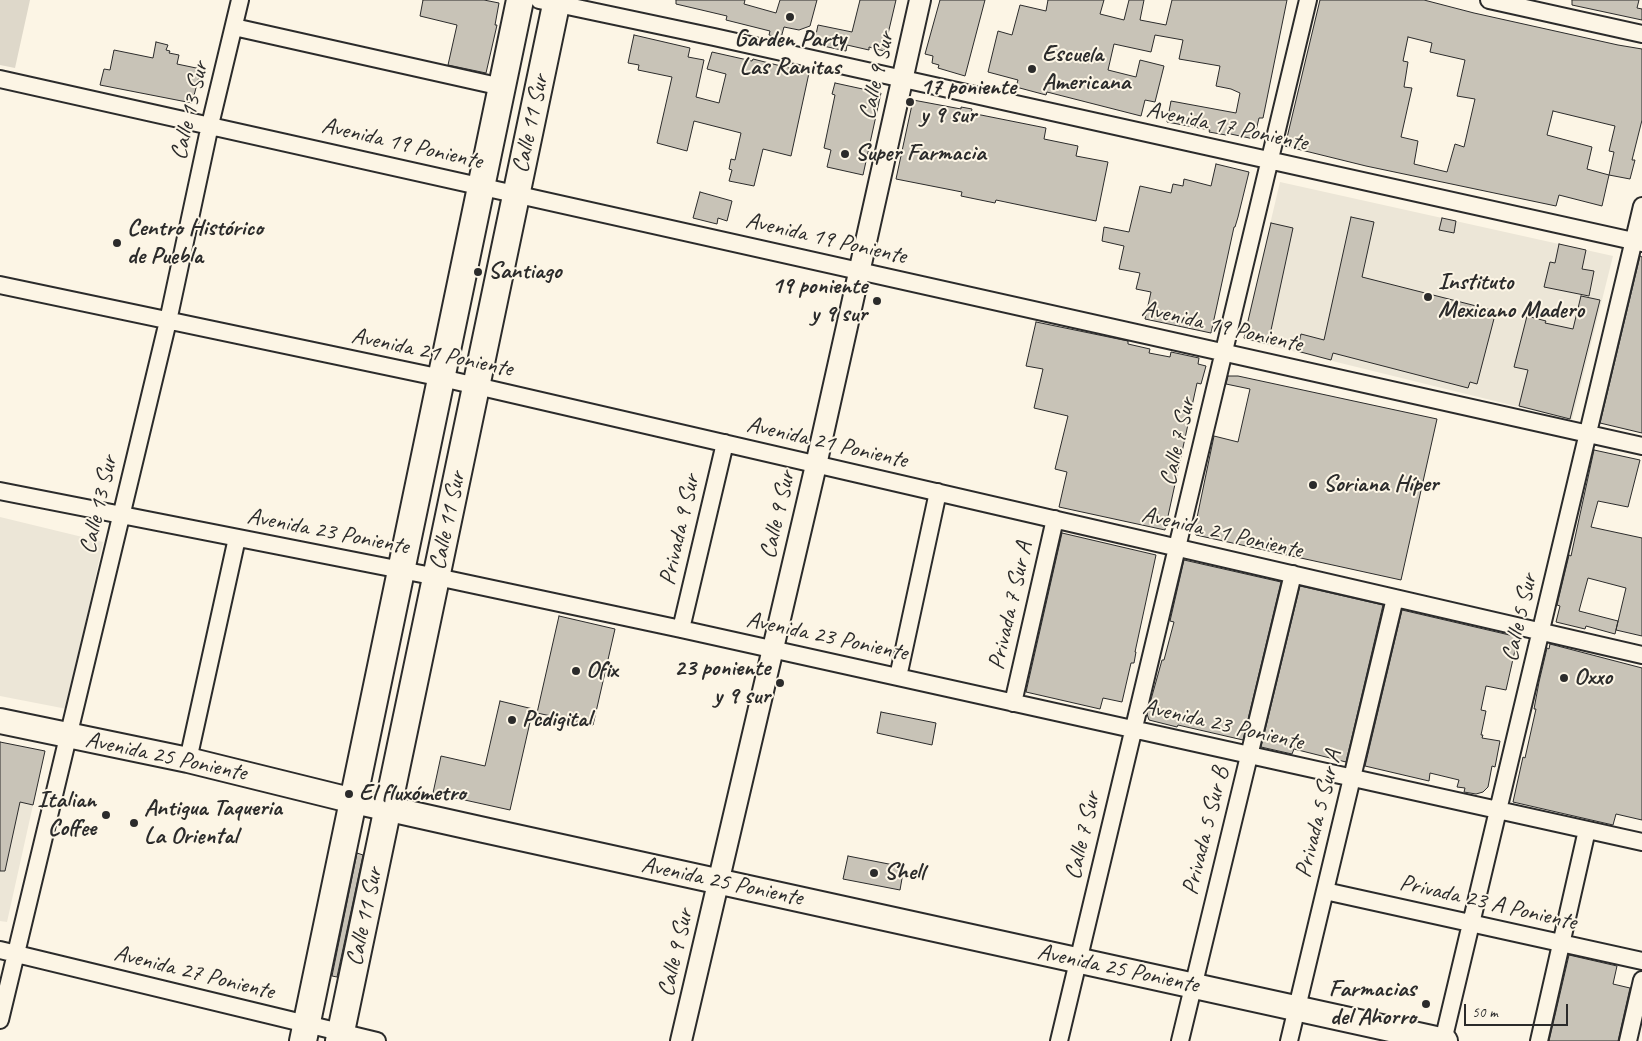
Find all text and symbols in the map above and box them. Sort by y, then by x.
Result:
marker: Garden Party Las Ranitas [784,11,796,23]
place label: Garden Party Las Ranitas [734,26,846,82]
street label: Calle 9 Sur [853,29,901,123]
place label: Escuela Americana [1042,41,1130,97]
street label: Calle 13 Sur [165,59,215,163]
marker: Escuela Americana [1026,63,1038,75]
street label: Calle 11 Sur [507,72,555,176]
place label: 17 poniente y 9 sur [920,74,1016,130]
marker: 17 poniente y 9 sur [904,96,916,108]
street label: Avenida 17 Poniente [1144,96,1310,158]
street label: Avenida 19 Poniente [319,112,485,176]
place label: Super Farmacia [855,140,986,168]
marker: Super Farmacia [839,148,851,160]
street label: Avenida 19 Poniente [743,207,909,271]
place label: Centro Histórico de Puebla [127,215,263,271]
marker: Centro Histórico de Puebla [111,237,123,249]
place label: Santiago [488,258,561,286]
marker: Santiago [472,266,484,278]
place label: Instituto Mexicano Madero [1438,269,1584,325]
place label: 19 poniente y 9 sur [771,273,867,329]
marker: Instituto Mexicano Madero [1422,291,1434,303]
marker: 19 poniente y 9 sur [871,295,883,307]
street label: Avenida 19 Poniente [1139,295,1305,359]
street label: Avenida 21 Poniente [349,322,515,384]
street label: Calle 7 Sur [1154,395,1202,489]
street label: Avenida 21 Poniente [744,411,910,475]
street label: Calle 13 Sur [74,453,124,557]
street label: Calle 9 Sur [754,468,802,562]
street label: Calle 11 Sur [424,469,472,573]
place label: Soriana Híper [1323,471,1438,499]
street label: Privada 9 Sur [653,472,707,588]
marker: Soriana Híper [1307,479,1319,491]
street label: Avenida 21 Poniente [1139,501,1305,565]
street label: Avenida 23 Poniente [245,502,411,562]
street label: Privada 7 Sur A [982,539,1040,673]
street label: Calle 5 Sur [1496,571,1544,665]
street label: Avenida 23 Poniente [744,606,910,668]
place label: 23 poniente y 9 sur [674,655,770,711]
place label: Ofix [586,657,617,685]
place label: Oxxo [1574,664,1612,692]
marker: Ofix [570,665,582,677]
marker: Oxxo [1558,672,1570,684]
marker: 23 poniente y 9 sur [774,677,786,689]
street label: Avenida 23 Poniente [1140,693,1306,757]
place label: Pcdigital [522,706,591,734]
marker: Pcdigital [506,714,518,726]
street label: Avenida 25 Poniente [83,726,249,788]
street label: Privada 5 Sur A [1289,747,1349,881]
street label: Privada 5 Sur B [1176,764,1236,898]
place label: El fluxómetro [359,780,466,808]
place label: Italian Coffee [37,787,96,843]
marker: El fluxómetro [343,788,355,800]
street label: Calle 7 Sur [1059,789,1107,883]
place label: Antigua Taqueria La Oriental [144,795,282,851]
marker: Italian Coffee [100,809,112,821]
marker: Antigua Taqueria La Oriental [128,817,140,829]
street label: Avenida 25 Poniente [639,851,805,913]
place label: Shell [884,859,924,887]
street label: Calle 11 Sur [341,865,389,969]
marker: Shell [868,867,880,879]
street label: Privada 23 A Poniente [1397,869,1579,937]
street label: Calle 9 Sur [652,906,700,1000]
street label: Avenida 25 Poniente [1035,938,1201,1000]
street label: Avenida 27 Poniente [111,939,277,1007]
place label: Farmacias del Ahorro [1329,976,1416,1032]
scale bar [1467,994,1571,1026]
marker: Farmacias del Ahorro [1420,998,1432,1010]
text: 50 m [1472,1003,1498,1022]

